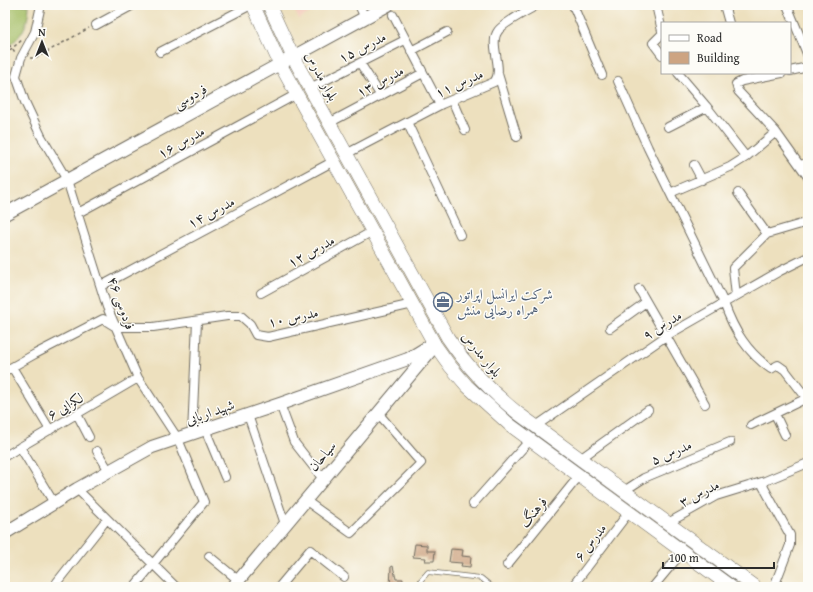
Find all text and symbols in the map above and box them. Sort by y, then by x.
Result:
north arrow [22,22,62,62]
legend [661,22,791,74]
text: N [38,24,46,40]
street label: مدرس ۱۵ [335,27,389,67]
text: Road [697,29,723,46]
street label: بلوار مدرس [301,48,344,105]
text: Building [697,49,740,66]
street label: مدرس ۱۳ [353,60,407,102]
street label: مدرس ۱۱ [432,63,486,103]
street label: فردوسی [169,79,211,113]
street label: مدرس ۱۶ [154,121,208,163]
street label: مدرس ۱۴ [184,191,238,233]
street label: مدرس ۱۲ [284,230,338,272]
street label: فردوسی ۴۶ [103,274,141,332]
place label: شرکت ایرانسل اپراتور همراه رضایی منش [455,284,553,320]
office icon: شرکت ایرانسل اپراتور همراه رضایی منش [432,291,454,313]
street label: مدرس ۱۰ [266,302,320,332]
street label: مدرس ۹ [639,305,685,345]
street label: بلوار مدرس [457,327,507,382]
street label: لکزایی ۶ [43,388,87,424]
street label: شهید اربابی [183,394,237,430]
street label: مدرس ۵ [647,434,695,470]
street label: سیاحان [303,436,341,476]
street label: مدرس ۳ [675,474,723,512]
street label: فرهنگ [514,492,552,532]
street label: مدرس ۶ [569,519,611,565]
scale bar [663,544,774,570]
text: 100 m [669,549,699,566]

